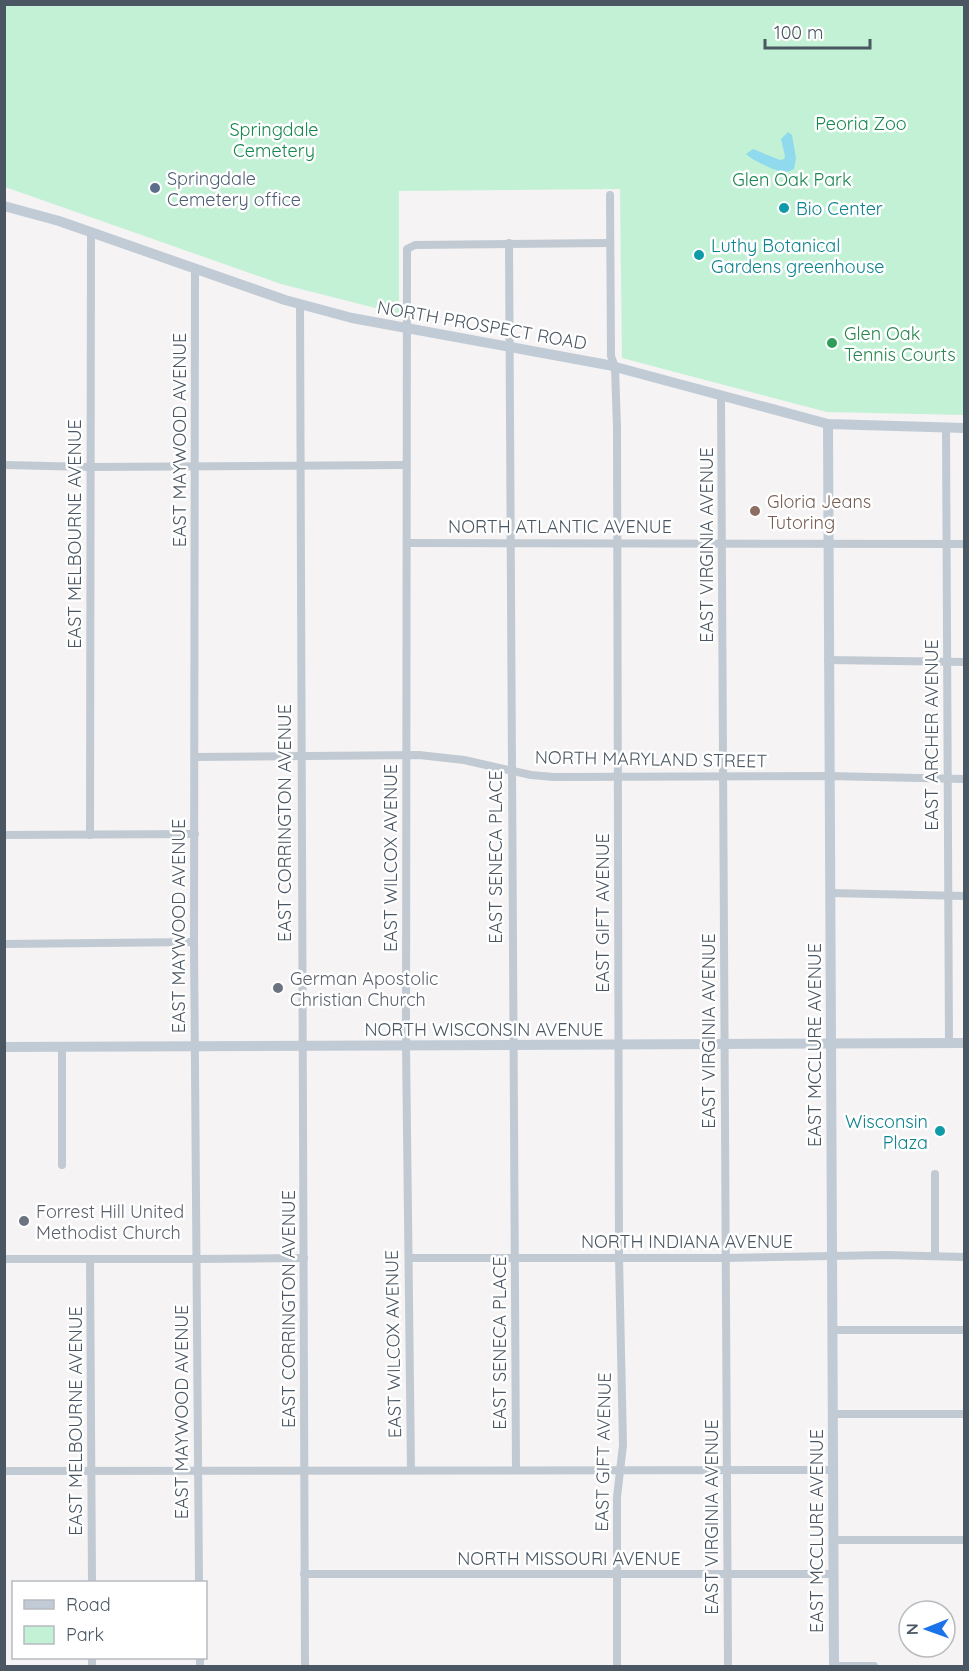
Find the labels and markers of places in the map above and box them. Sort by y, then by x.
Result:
place label: Springdale Cemetery office [167,167,301,211]
marker: Springdale Cemetery office [148,181,162,195]
place label: Bio Center [796,197,883,220]
marker: Bio Center [777,201,791,215]
place label: Luthy Botanical Gardens greenhouse [711,234,885,278]
marker: Luthy Botanical Gardens greenhouse [692,248,706,262]
place label: Glen Oak Tennis Courts [844,322,956,366]
marker: Glen Oak Tennis Courts [825,336,839,350]
place label: Gloria Jeans Tutoring [767,490,871,534]
marker: Gloria Jeans Tutoring [748,504,762,518]
place label: German Apostolic Christian Church [290,967,438,1011]
marker: German Apostolic Christian Church [271,981,285,995]
place label: Wisconsin Plaza [845,1110,928,1154]
marker: Wisconsin Plaza [933,1124,947,1138]
place label: Forrest Hill United Methodist Church [36,1200,184,1244]
marker: Forrest Hill United Methodist Church [17,1214,31,1228]

